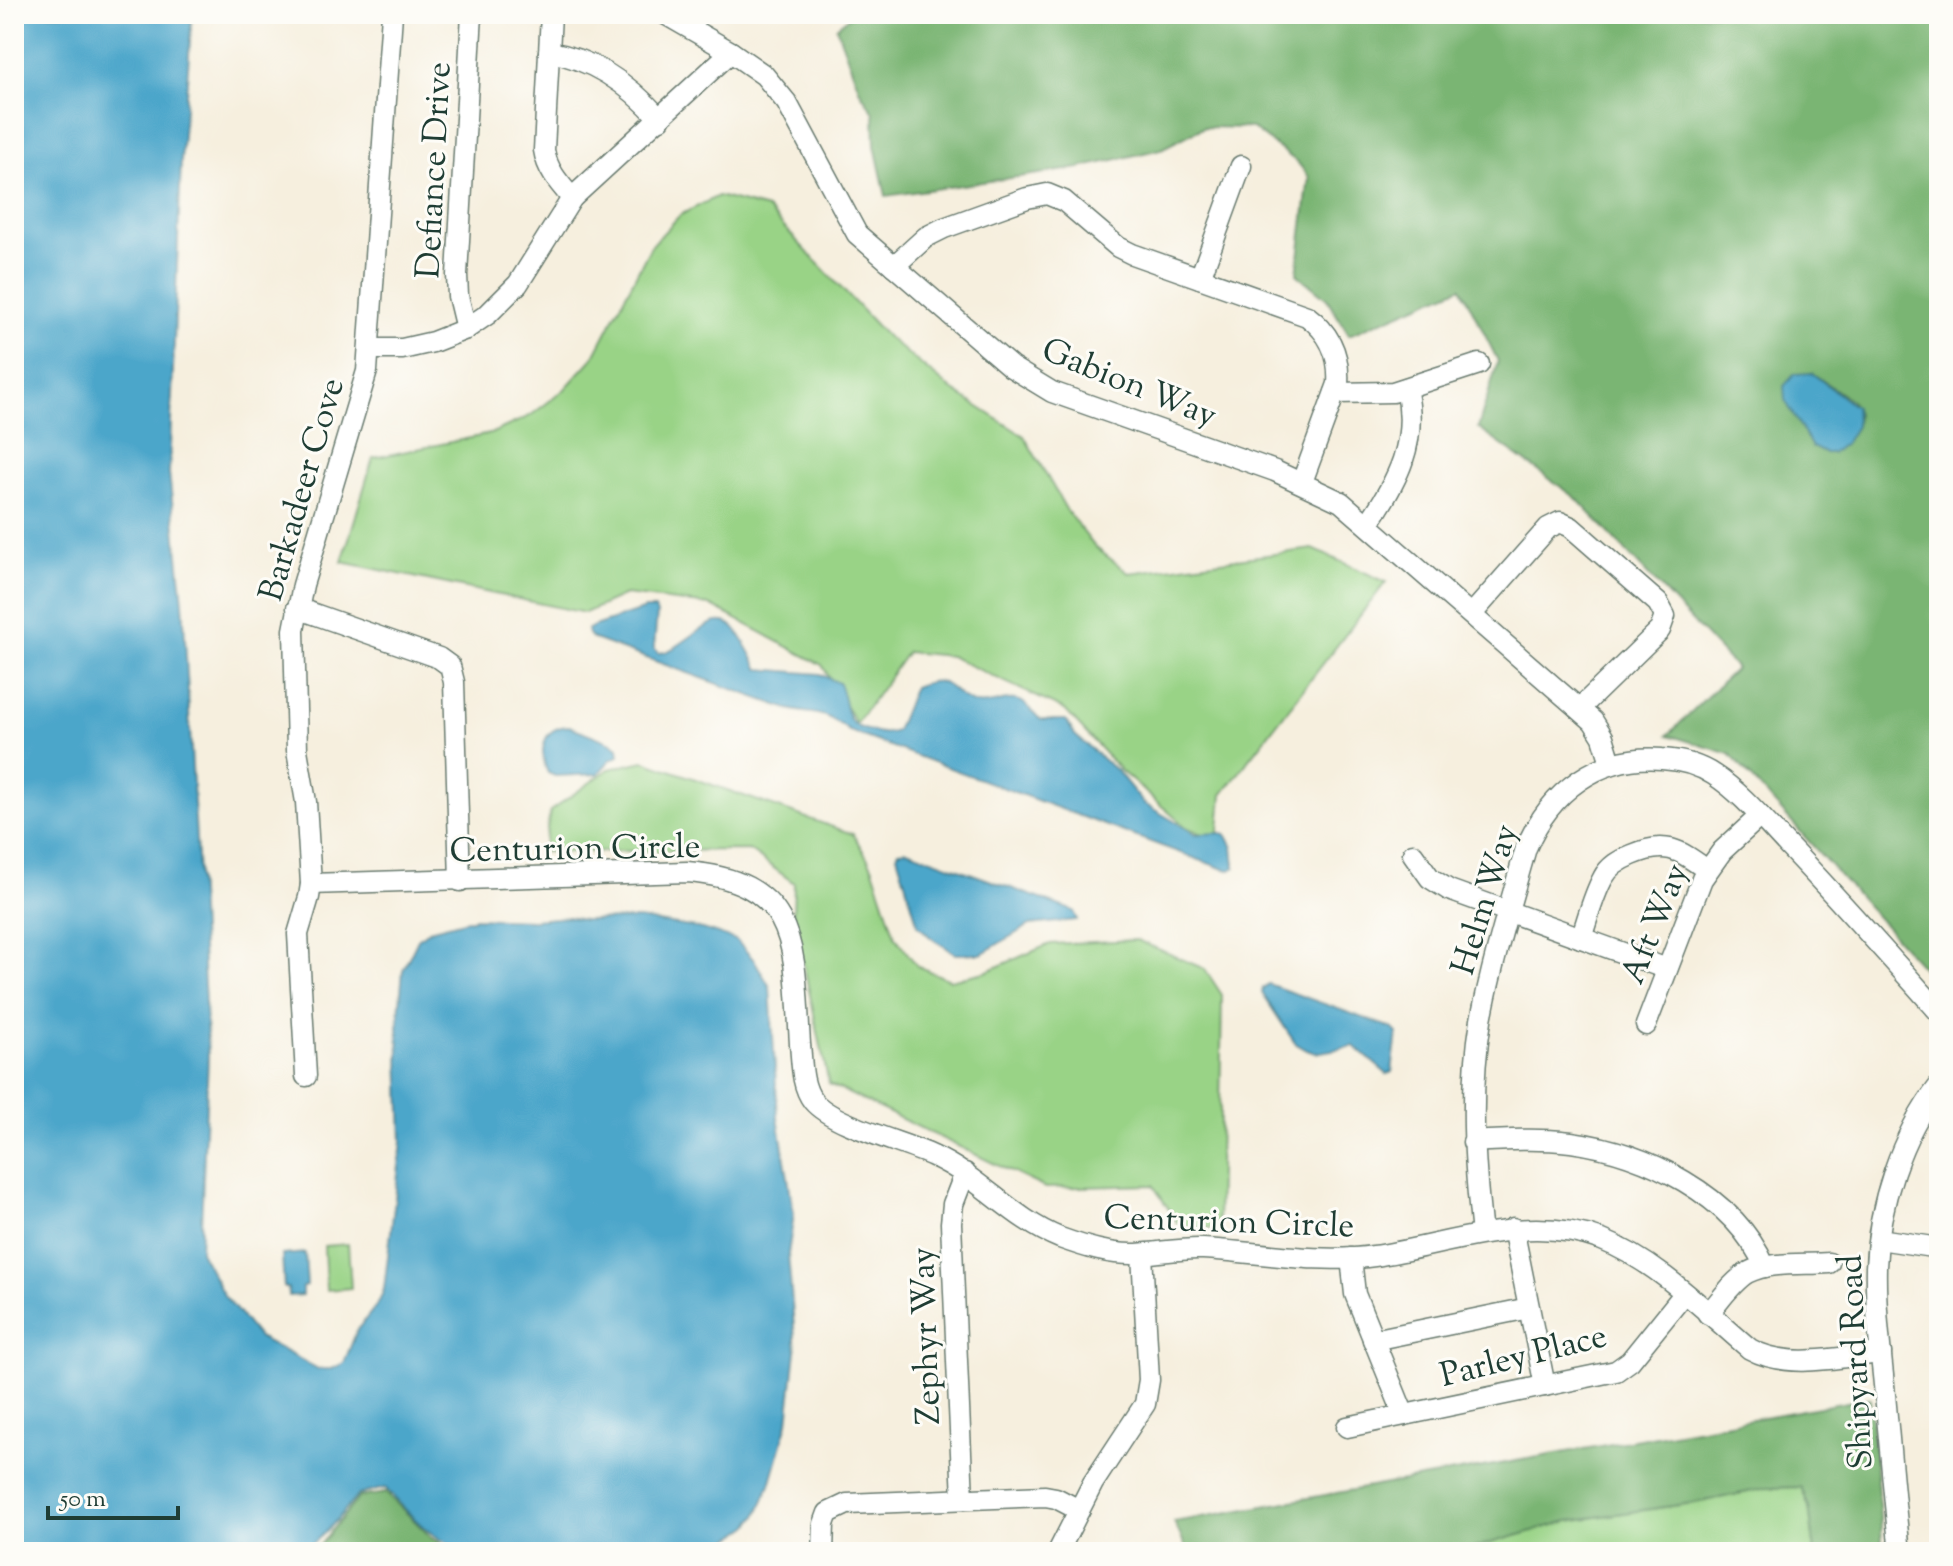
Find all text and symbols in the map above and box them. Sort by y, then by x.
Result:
street label: Defiance Drive [405,61,466,280]
street label: Gabion Way [1034,327,1224,442]
street label: Barkadeer Cove [248,373,359,607]
street label: Helm Way [1440,819,1533,981]
street label: Centurion Circle [449,824,701,877]
street label: Aft Way [1610,857,1703,992]
street label: Centurion Circle [1103,1195,1355,1252]
street label: Zephyr Way [900,1246,955,1426]
street label: Shipyard Road [1827,1253,1888,1471]
street label: Parley Place [1435,1313,1612,1402]
scale bar [48,1470,178,1520]
text: 50 m [58,1483,106,1517]

